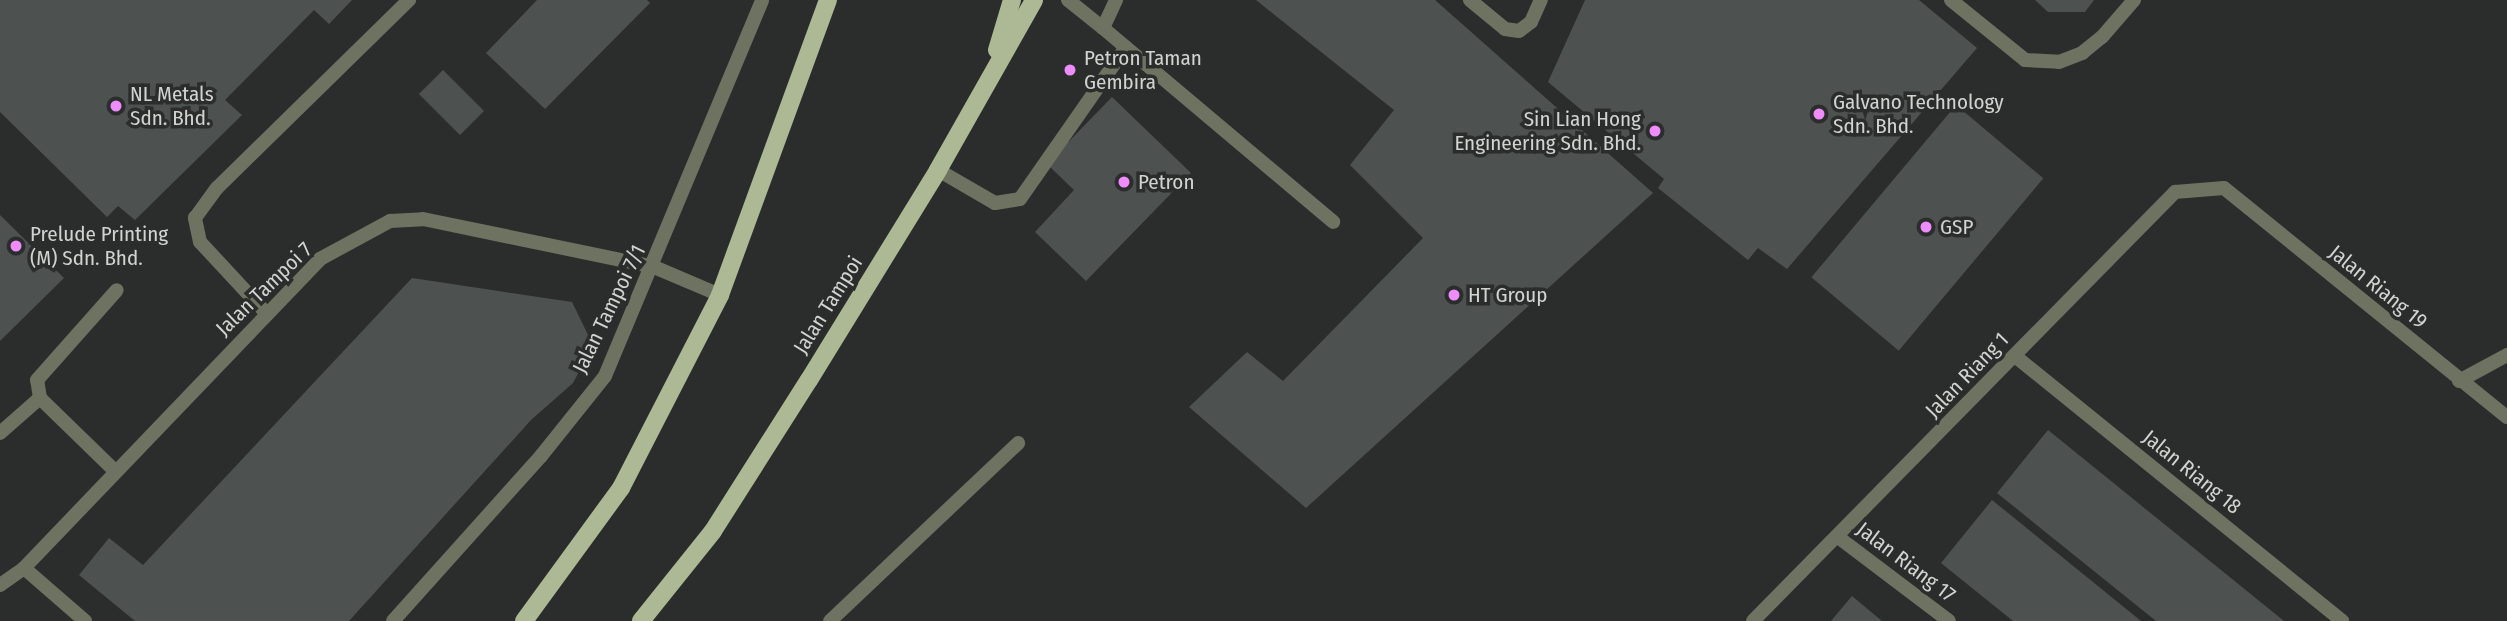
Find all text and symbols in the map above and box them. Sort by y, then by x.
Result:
place label: Petron Taman Gembira [1084,45,1202,95]
marker: Petron Taman Gembira [1062,62,1078,78]
place label: NL Metals Sdn. Bhd. [130,81,214,131]
place label: Galvano Technology Sdn. Bhd. [1833,89,2004,139]
marker: NL Metals Sdn. Bhd. [108,98,124,114]
place label: Sin Lian Hong Engineering Sdn. Bhd. [1454,106,1641,156]
marker: Galvano Technology Sdn. Bhd. [1811,106,1827,122]
marker: Sin Lian Hong Engineering Sdn. Bhd. [1647,123,1663,139]
place label: Petron [1138,169,1194,195]
marker: Petron [1116,174,1132,190]
place label: GSP [1940,214,1973,240]
marker: GSP [1918,219,1934,235]
place label: Prelude Printing (M) Sdn. Bhd. [30,221,168,271]
street label: Jalan Tampoi 7 [211,237,317,341]
marker: Prelude Printing (M) Sdn. Bhd. [8,238,24,254]
street label: Jalan Riang 19 [2324,240,2432,334]
street label: Jalan Tampoi 7/1 [567,241,651,377]
street label: Jalan Tampoi [788,252,868,358]
place label: HT Group [1468,282,1547,308]
marker: HT Group [1446,287,1462,303]
street label: Jalan Riang 1 [1920,327,2014,423]
street label: Jalan Riang 18 [2138,425,2246,519]
street label: Jalan Riang 17 [1852,517,1960,607]

